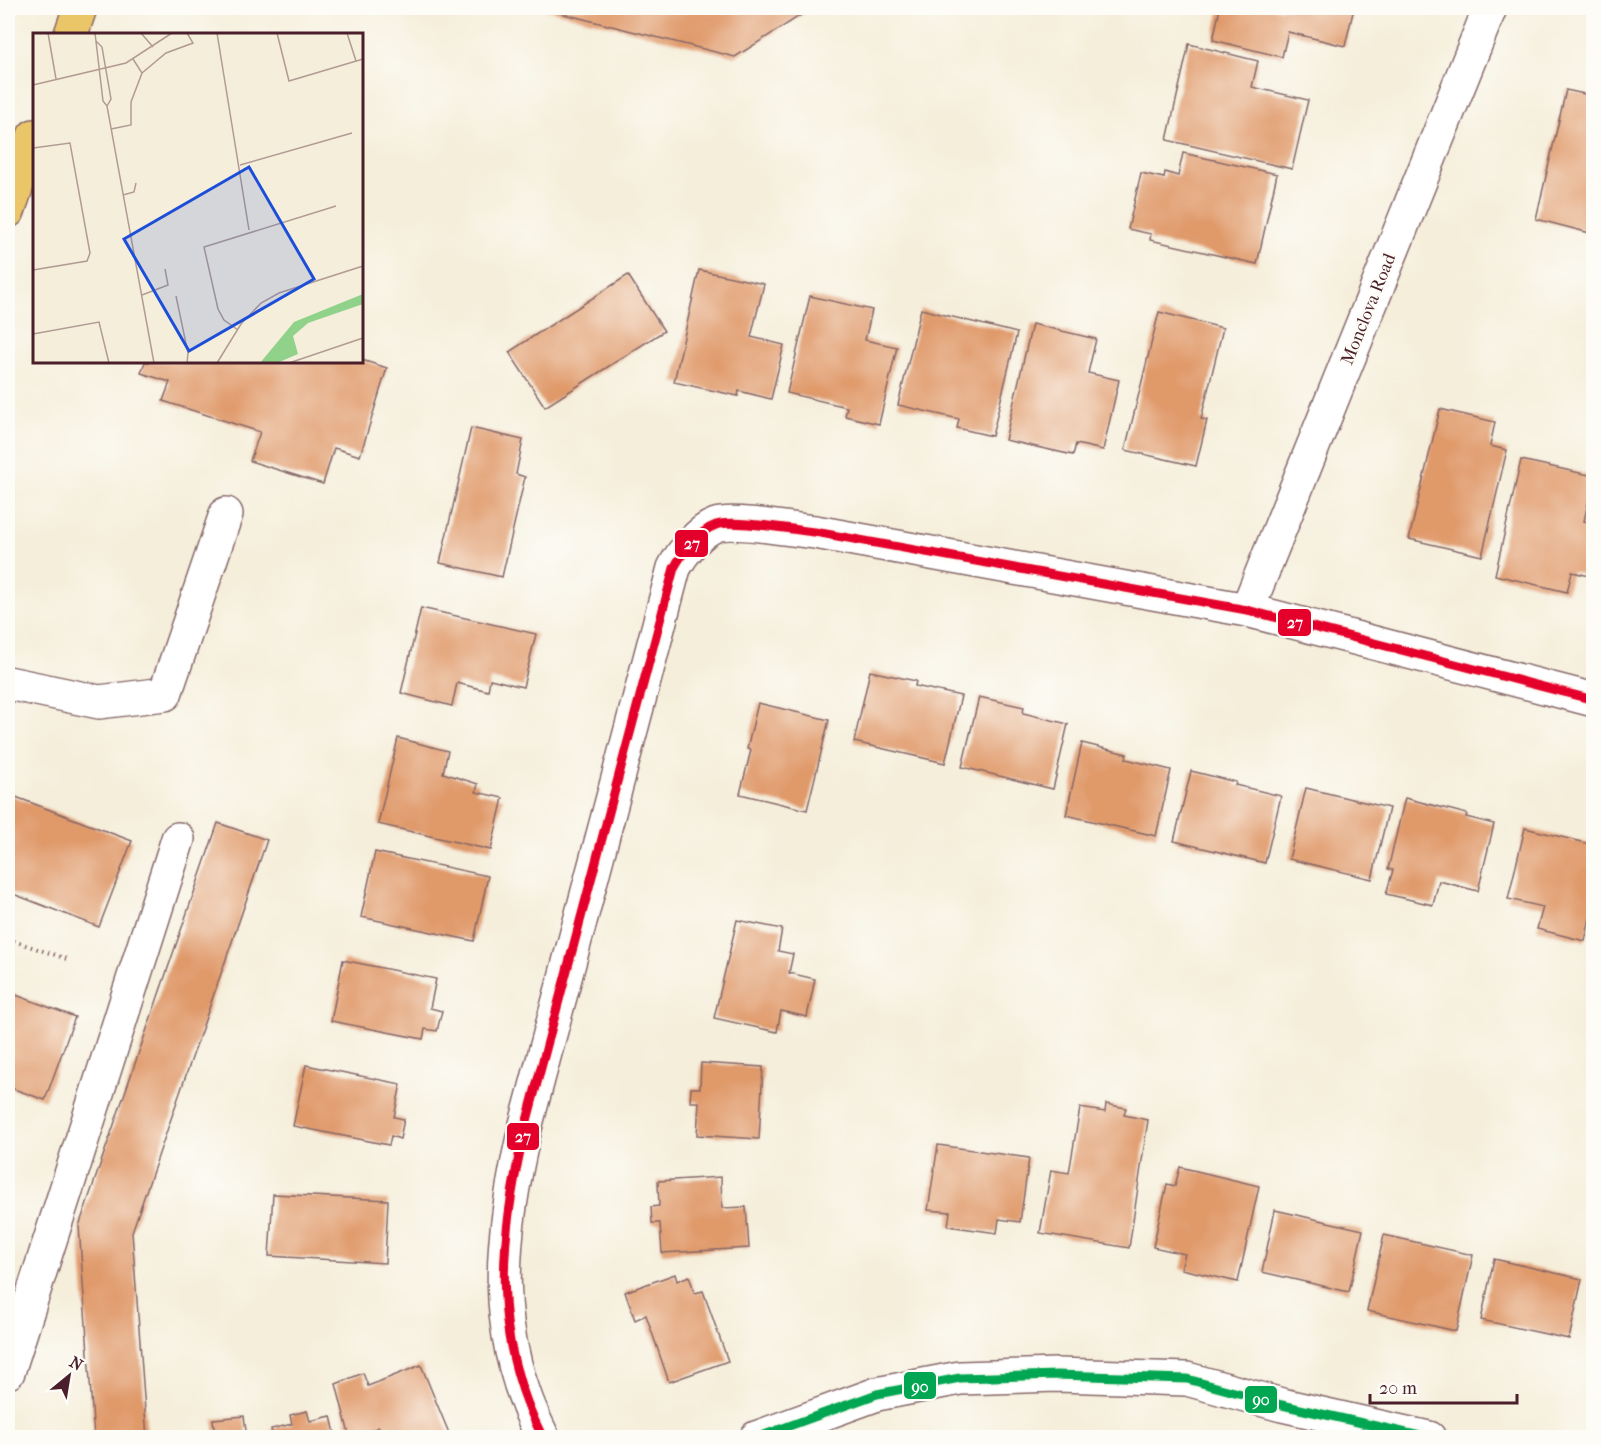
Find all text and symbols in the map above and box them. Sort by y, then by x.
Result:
inset map [33,33,363,363]
street label: Monclova Road [1337,250,1400,368]
line badge: 27 [674,529,709,558]
text: 27 [684,534,700,553]
line badge: 27 [1277,608,1312,637]
text: 27 [1287,613,1303,632]
line badge: 27 [506,1122,540,1151]
text: 27 [515,1127,531,1146]
north arrow [39,1346,99,1406]
text: N [66,1352,87,1375]
scale bar [1370,1367,1517,1405]
line badge: 90 [903,1371,937,1400]
text: 90 [910,1377,929,1397]
text: 20 m [1379,1378,1417,1399]
line badge: 90 [1244,1385,1278,1414]
text: 90 [1251,1390,1270,1410]

